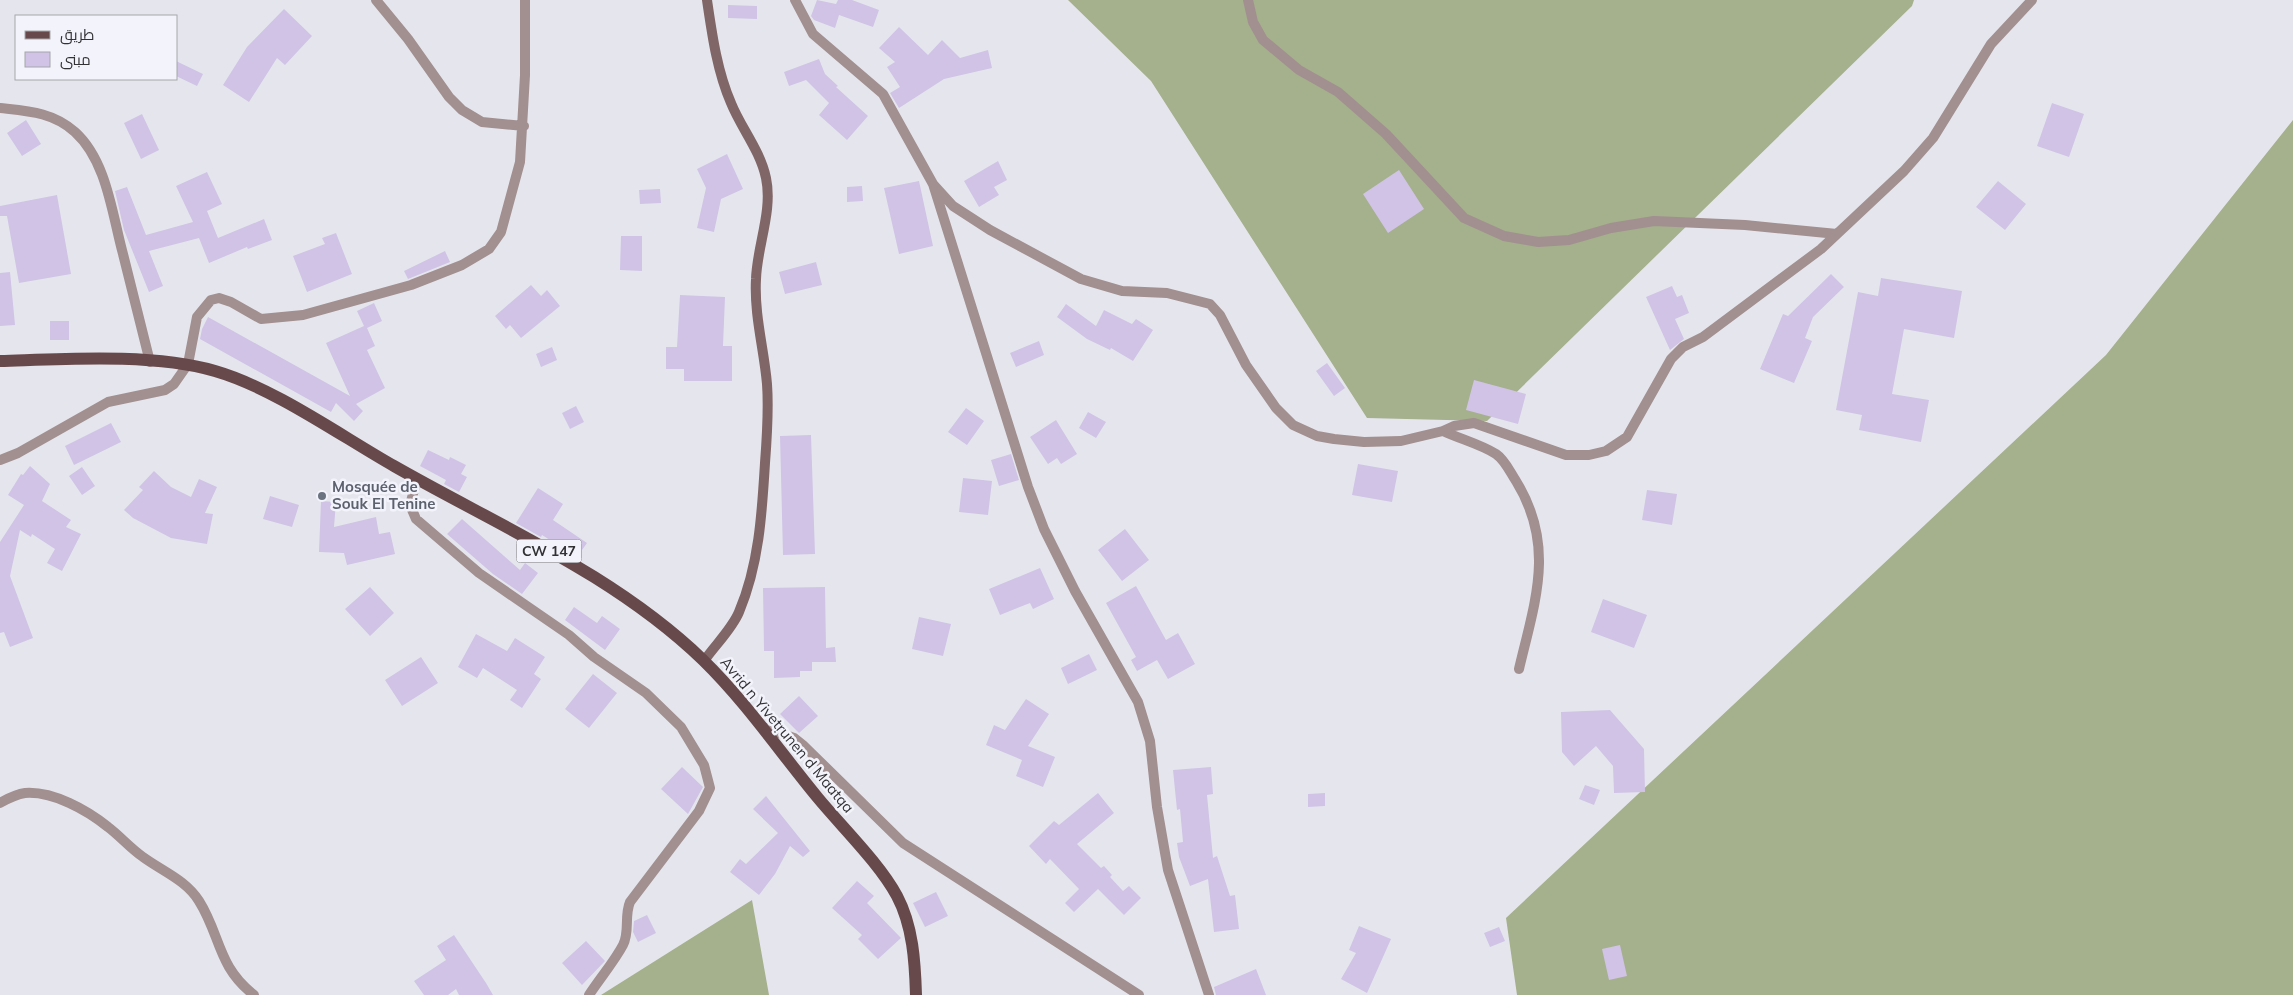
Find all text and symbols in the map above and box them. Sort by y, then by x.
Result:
legend [15,15,178,80]
text: طريق [60,25,94,45]
text: مبنى [60,50,91,70]
place label: Mosquée de Souk El Tenine [332,477,435,513]
marker: Mosquée de Souk El Tenine [316,490,328,502]
road number: CW 147 [516,540,582,562]
street label: Avrid n Yivetṛunen d Maatqa [717,653,858,817]

